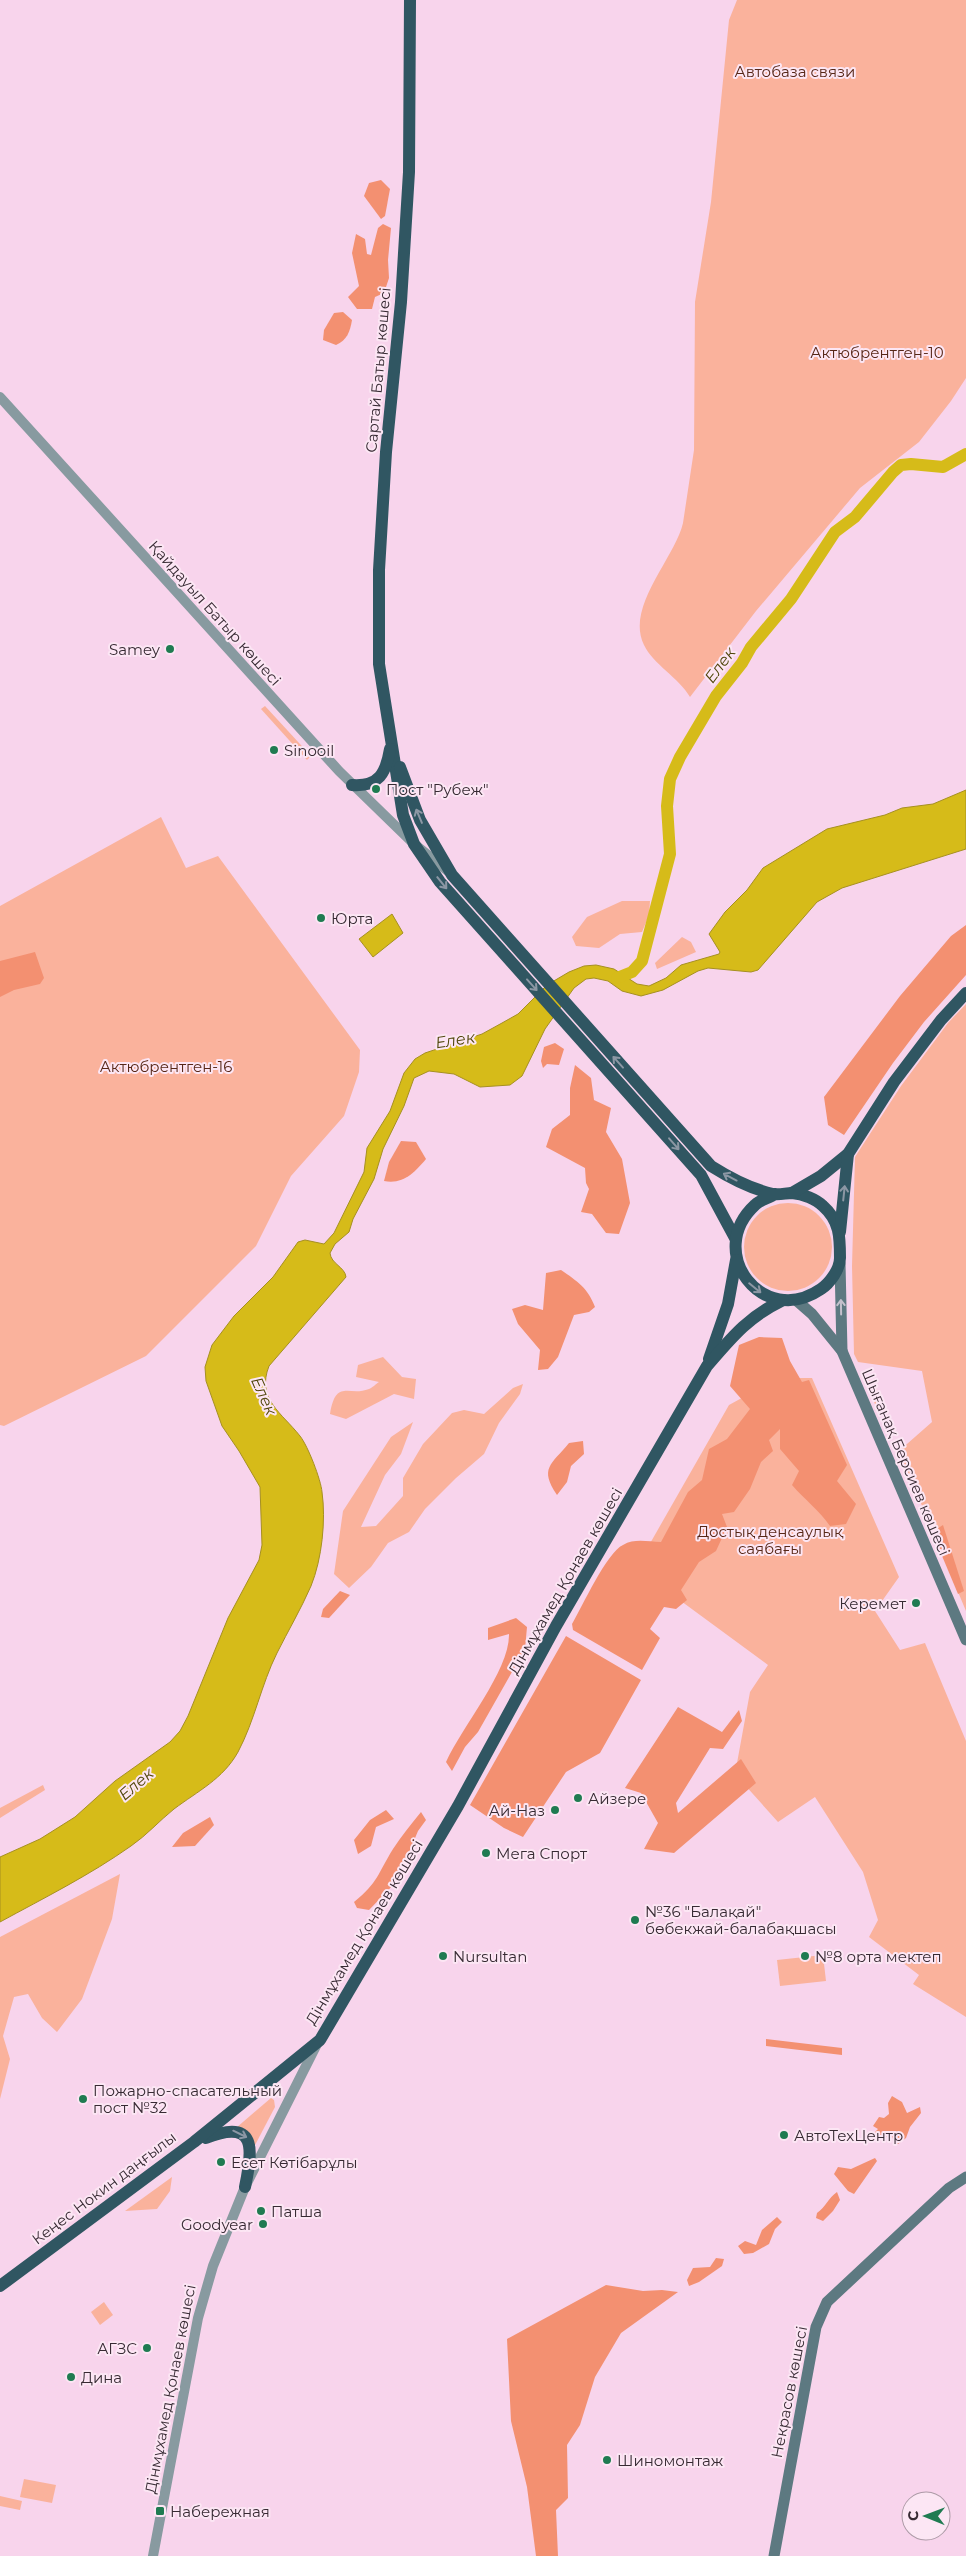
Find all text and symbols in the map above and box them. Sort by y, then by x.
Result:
park label: Автобаза связи [735,62,855,81]
street label: Сартай Батыр көшесі [361,287,395,453]
park label: Актюбрентген-10 [810,343,944,362]
street label: Қайдауыл Батыр көшесі [145,537,285,689]
place label: Samey [109,640,161,659]
marker: Samey [164,643,176,655]
water label: Елек [700,643,740,687]
place label: Sinooil [284,741,334,760]
marker: Sinooil [268,744,280,756]
place label: Пост "Рубеж" [386,780,489,799]
marker: Пост "Рубеж" [370,783,382,795]
one-way arrow [414,809,424,824]
one-way arrow [437,877,448,890]
place label: Юрта [331,909,373,928]
marker: Юрта [315,912,327,924]
one-way arrow [526,978,538,991]
water label: Елек [434,1027,477,1053]
one-way arrow [613,1056,624,1069]
park label: Актюбрентген-16 [100,1057,232,1076]
one-way arrow [668,1137,679,1150]
one-way arrow [723,1172,738,1181]
one-way arrow [839,1185,849,1201]
one-way arrow [749,1282,762,1293]
one-way arrow [836,1299,846,1316]
street label: Шығанақ Берсиев көшесі [858,1366,954,1558]
water label: Елек [247,1374,281,1419]
street label: Дінмұхамед Қонаев көшесі [504,1484,626,1678]
park label: Достық денсаулық саябағы [697,1522,844,1558]
place label: Керемет [839,1594,907,1613]
marker: Керемет [910,1597,922,1609]
water label: Елек [115,1763,158,1804]
place label: Айзере [588,1789,646,1808]
marker: Айзере [572,1792,584,1804]
place label: Ай-Наз [489,1801,545,1820]
marker: Ай-Наз [549,1804,561,1816]
street label: Дінмұхамед Қонаев көшесі [301,1836,427,2028]
place label: Мега Спорт [496,1844,588,1863]
marker: Мега Спорт [480,1847,492,1859]
place label: №36 "Балақай" бөбекжай-балабақшасы [645,1902,836,1938]
marker: №36 "Балақай" бөбекжай-балабақшасы [629,1914,641,1926]
place label: Nursultan [453,1947,527,1966]
place label: №8 орта мектеп [815,1947,942,1966]
marker: Nursultan [437,1950,449,1962]
marker: №8 орта мектеп [799,1950,811,1962]
place label: Пожарно-спасательный пост №32 [93,2081,282,2117]
marker: Пожарно-спасательный пост №32 [77,2093,89,2105]
place label: АвтоТехЦентр [794,2126,903,2145]
street label: Кеңес Нокин даңғылы [28,2128,180,2248]
one-way arrow [232,2129,247,2139]
marker: АвтоТехЦентр [778,2129,790,2141]
place label: Есет Көтібарұлы [231,2153,357,2172]
marker: Есет Көтібарұлы [215,2156,227,2168]
place label: Патша [271,2202,322,2221]
marker: Патша [255,2205,267,2217]
place label: Goodyear [181,2215,253,2234]
marker: Goodyear [257,2218,269,2230]
street label: Дінмұхамед Қонаев көшесі [140,2283,200,2495]
street label: Некрасов көшесі [767,2324,811,2460]
place label: АГЗС [97,2339,137,2358]
marker: АГЗС [141,2342,153,2354]
place label: Дина [81,2368,122,2387]
marker: Дина [65,2371,77,2383]
place label: Шиномонтаж [617,2451,724,2470]
marker: Шиномонтаж [601,2454,613,2466]
north arrow [901,2491,951,2541]
place label: Набережная [170,2502,270,2521]
marker: Набережная [154,2505,166,2517]
text: С [904,2511,922,2521]

